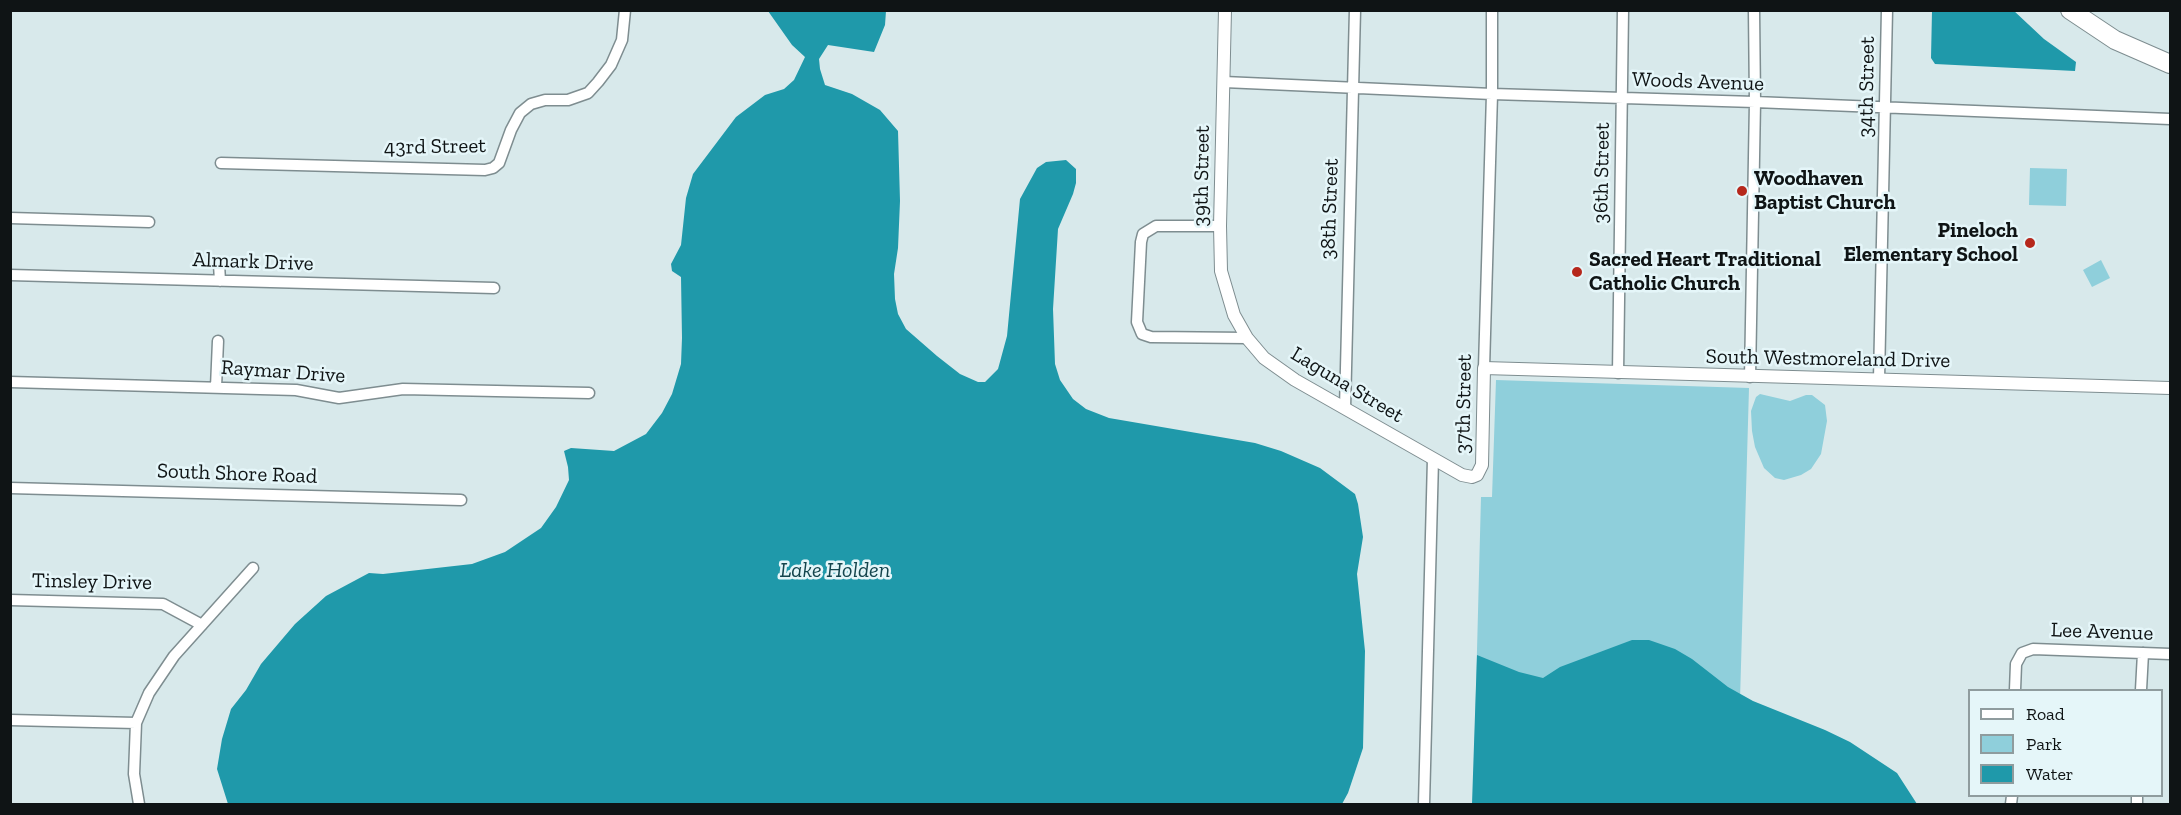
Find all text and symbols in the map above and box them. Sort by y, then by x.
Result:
street label: 34th Street [1854,36,1880,138]
street label: Woods Avenue [1631,67,1765,97]
street label: 36th Street [1589,122,1615,224]
street label: 39th Street [1189,125,1215,227]
street label: 43rd Street [384,134,486,160]
street label: 38th Street [1316,158,1344,260]
place label: Woodhaven Baptist Church [1754,166,1896,216]
marker: Woodhaven Baptist Church [1735,184,1749,198]
place label: Pineloch Elementary School [1843,218,2018,268]
marker: Pineloch Elementary School [2023,236,2037,250]
street label: Almark Drive [192,247,314,277]
place label: Sacred Heart Traditional Catholic Church [1589,247,1821,297]
marker: Sacred Heart Traditional Catholic Church [1570,265,1584,279]
street label: Laguna Street [1286,341,1408,429]
street label: South Westmoreland Drive [1705,344,1951,374]
street label: 37th Street [1451,354,1477,454]
street label: Raymar Drive [220,355,346,389]
street label: South Shore Road [156,459,318,489]
water label: Lake Holden [780,558,890,584]
street label: Tinsley Drive [32,568,152,596]
street label: Lee Avenue [2050,618,2154,646]
legend [1968,689,2163,797]
text: Road [2026,703,2065,725]
text: Park [2026,733,2062,755]
text: Water [2026,763,2073,785]

